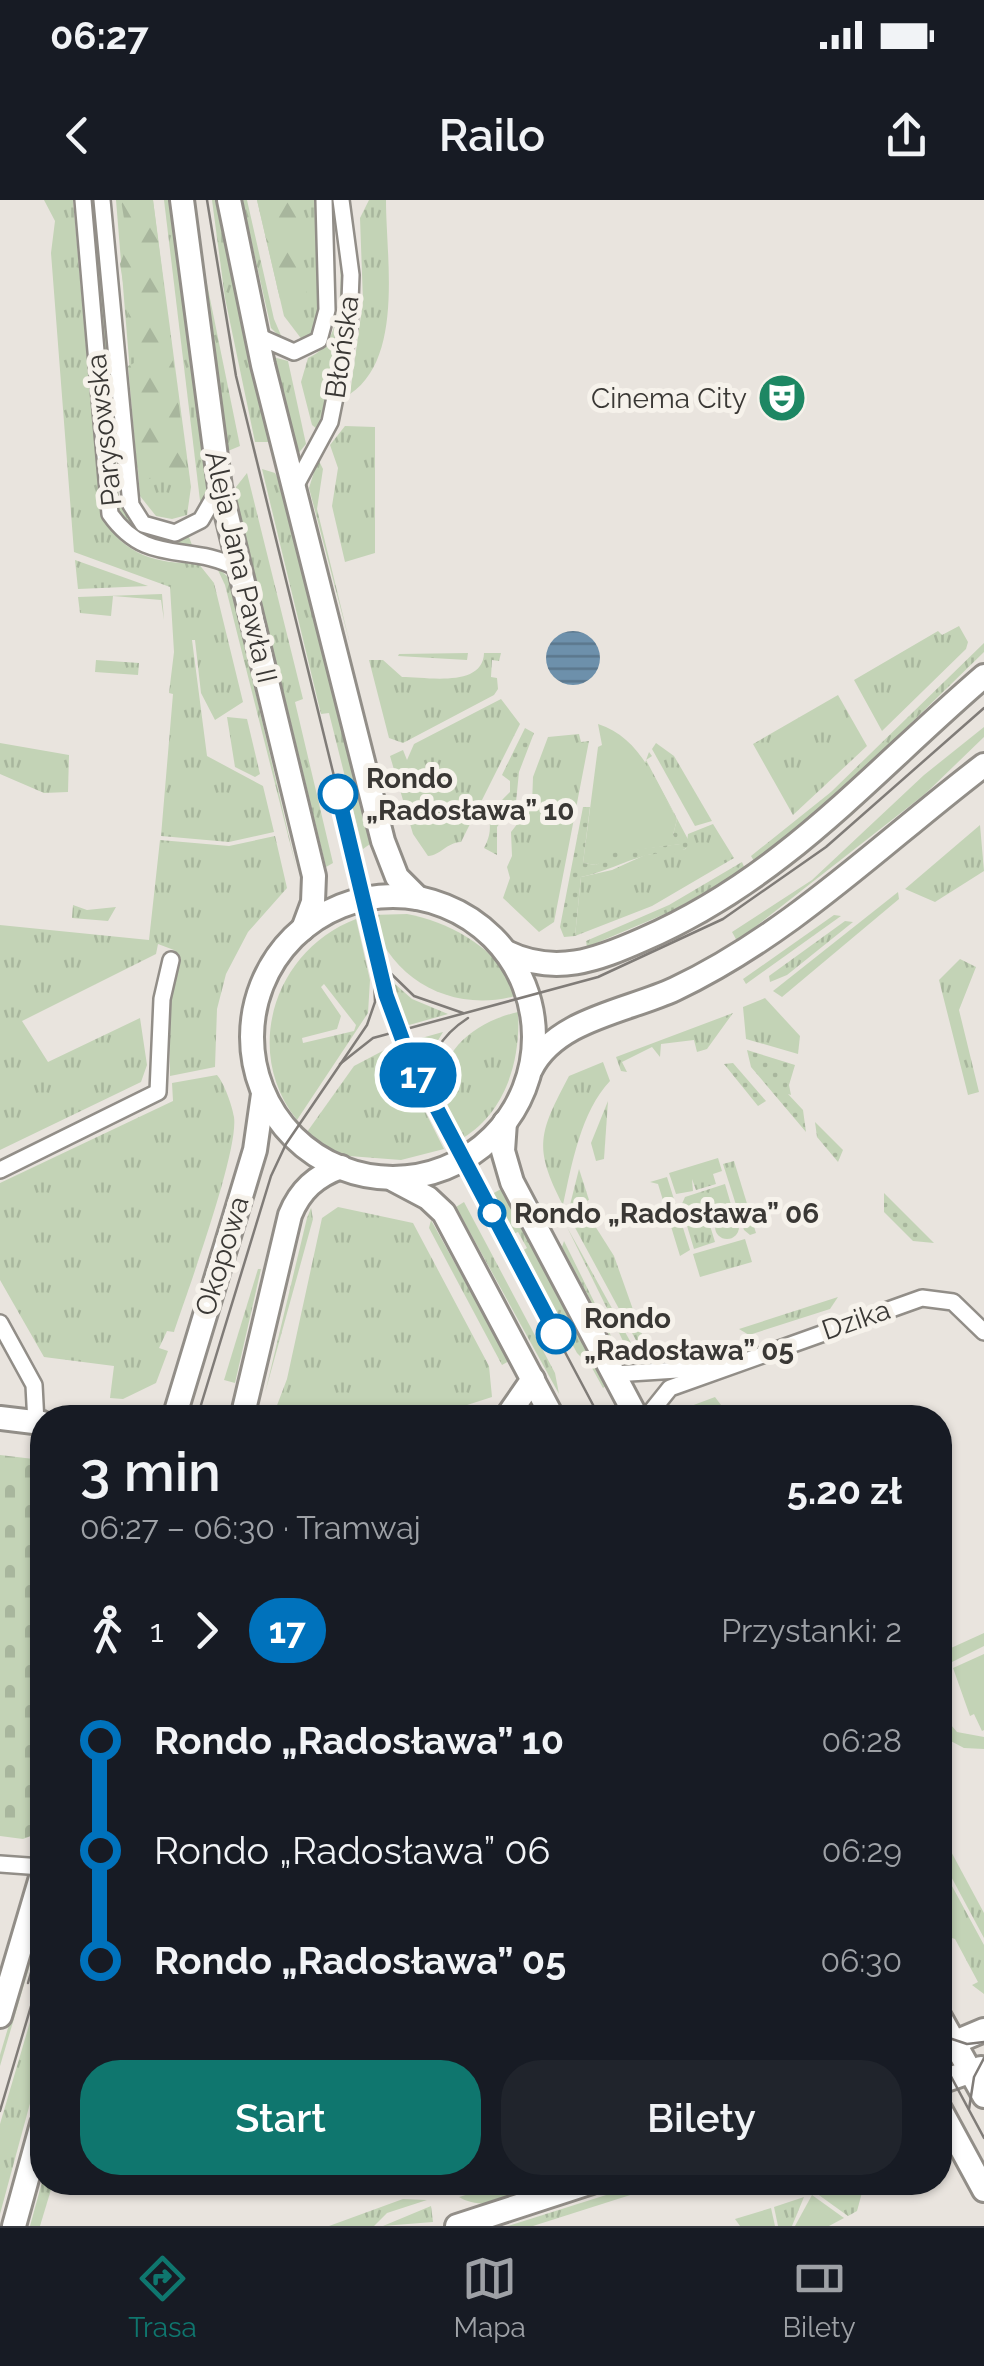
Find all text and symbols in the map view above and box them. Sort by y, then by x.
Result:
text: 06:27 [50,13,149,58]
icon: back [50,108,105,163]
icon: share [879,108,934,163]
text: Railo [439,109,545,162]
street label: Błońska [318,294,366,400]
street label: Parysowska [80,352,128,508]
theatre icon: Cinema City [756,372,808,424]
place label: Cinema City [591,382,747,415]
street label: Aleja Jana Pawła II [198,448,284,686]
place label: Rondo „Radosława” 10 [366,762,574,827]
marker: Rondo „Radosława” 10 [319,775,357,813]
line badge: 17 [373,1042,463,1108]
text: 17 [400,1055,436,1096]
street label: Okopowa [188,1192,256,1320]
place label: Rondo „Radosława” 06 [514,1197,819,1230]
marker: Rondo „Radosława” 06 [479,1200,505,1226]
street label: Dzika [818,1293,894,1347]
place label: Rondo „Radosława” 05 [584,1302,794,1367]
marker: Rondo „Radosława” 05 [537,1315,575,1353]
text: 3 min [80,1439,221,1504]
text: 5.20 zł [787,1468,902,1513]
text: 06:27 – 06:30 · Tramwaj [80,1509,421,1546]
icon: walk [80,1603,135,1658]
icon: forward [179,1603,234,1658]
text: 17 [269,1610,306,1651]
text: 1 [150,1612,164,1649]
text: Przystanki: 2 [721,1612,902,1649]
text: Rondo „Radosława” 10 [154,1718,564,1763]
text: 06:28 [821,1722,902,1759]
text: Rondo „Radosława” 06 [154,1828,550,1873]
text: 06:29 [822,1832,902,1869]
text: Rondo „Radosława” 05 [154,1938,566,1983]
text: 06:30 [820,1942,902,1979]
button: Start [80,2060,481,2175]
button: Bilety [501,2060,902,2175]
tab: Trasa [128,2251,197,2344]
tab: Mapa [453,2251,526,2344]
tab: Bilety [782,2251,856,2344]

